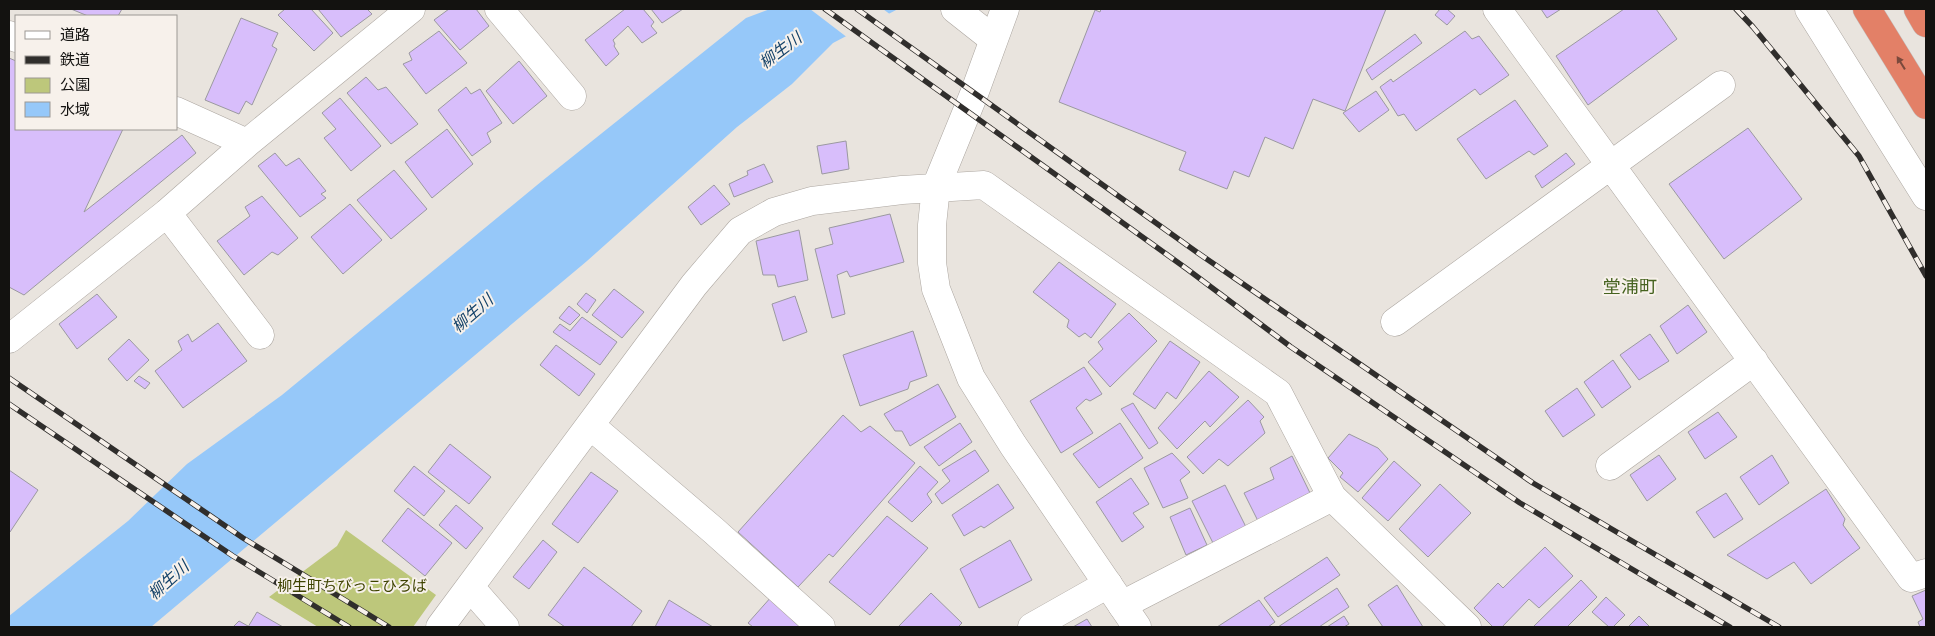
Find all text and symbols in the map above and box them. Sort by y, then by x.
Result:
legend [15,15,178,130]
text: 道路 [60,25,90,45]
water label: 柳生川 [755,26,807,73]
text: 鉄道 [60,50,90,70]
one-way arrow [1896,57,1905,70]
text: 公園 [60,75,90,95]
text: 水域 [60,100,90,120]
district label: 堂浦町 [1603,275,1657,299]
water label: 柳生川 [447,288,499,337]
water label: 柳生川 [143,555,195,604]
park label: 柳生町ちびっこひろば [277,576,427,596]

